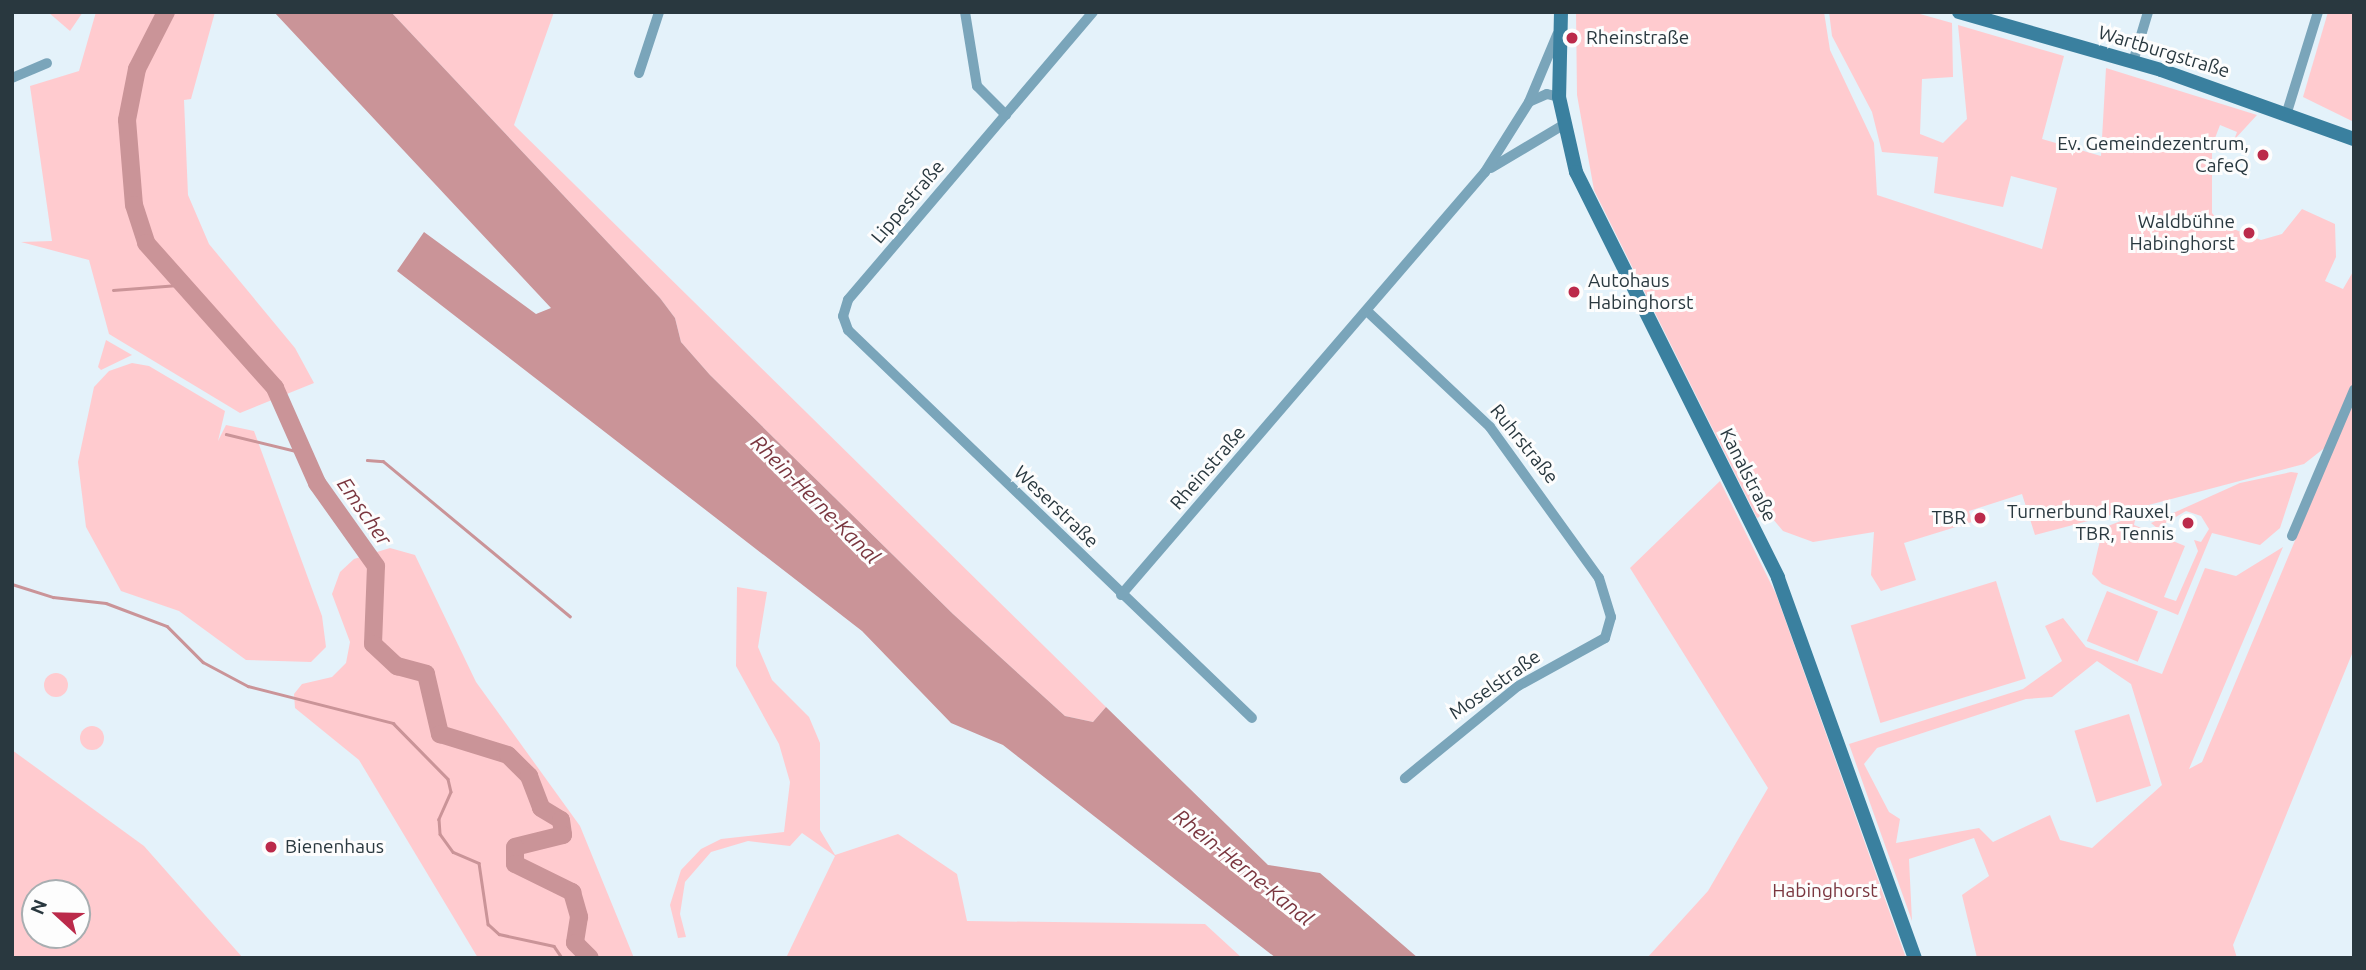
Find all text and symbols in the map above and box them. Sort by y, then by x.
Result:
street label: Wartburgstraße [2095,21,2233,83]
place label: Rheinstraße [1586,27,1689,49]
marker: Rheinstraße [1564,30,1580,46]
place label: Ev. Gemeindezentrum, CafeQ [2057,133,2249,177]
marker: Ev. Gemeindezentrum, CafeQ [2255,147,2271,163]
street label: Lippestraße [867,156,949,248]
place label: Waldbühne Habinghorst [2130,211,2235,255]
marker: Waldbühne Habinghorst [2241,225,2257,241]
place label: Autohaus Habinghorst [1588,270,1693,314]
marker: Autohaus Habinghorst [1566,284,1582,300]
street label: Ruhrstraße [1485,400,1563,488]
street label: Rheinstraße [1166,422,1250,514]
street label: Kanalstraße [1715,425,1781,525]
water label: Rhein-Herne-Kanal [746,429,886,569]
street label: Weserstraße [1009,461,1103,553]
water label: Emscher [332,472,398,550]
place label: Turnerbund Rauxel, TBR, Tennis [2007,501,2174,545]
place label: TBR [1932,507,1966,529]
marker: TBR [1972,510,1988,526]
marker: Turnerbund Rauxel, TBR, Tennis [2180,515,2196,531]
street label: Moselstraße [1445,645,1545,725]
water label: Rhein-Herne-Kanal [1169,803,1319,931]
place label: Bienenhaus [285,836,384,858]
marker: Bienenhaus [263,839,279,855]
north arrow [21,879,91,949]
park label: Habinghorst [1772,880,1878,902]
text: N [26,896,51,918]

